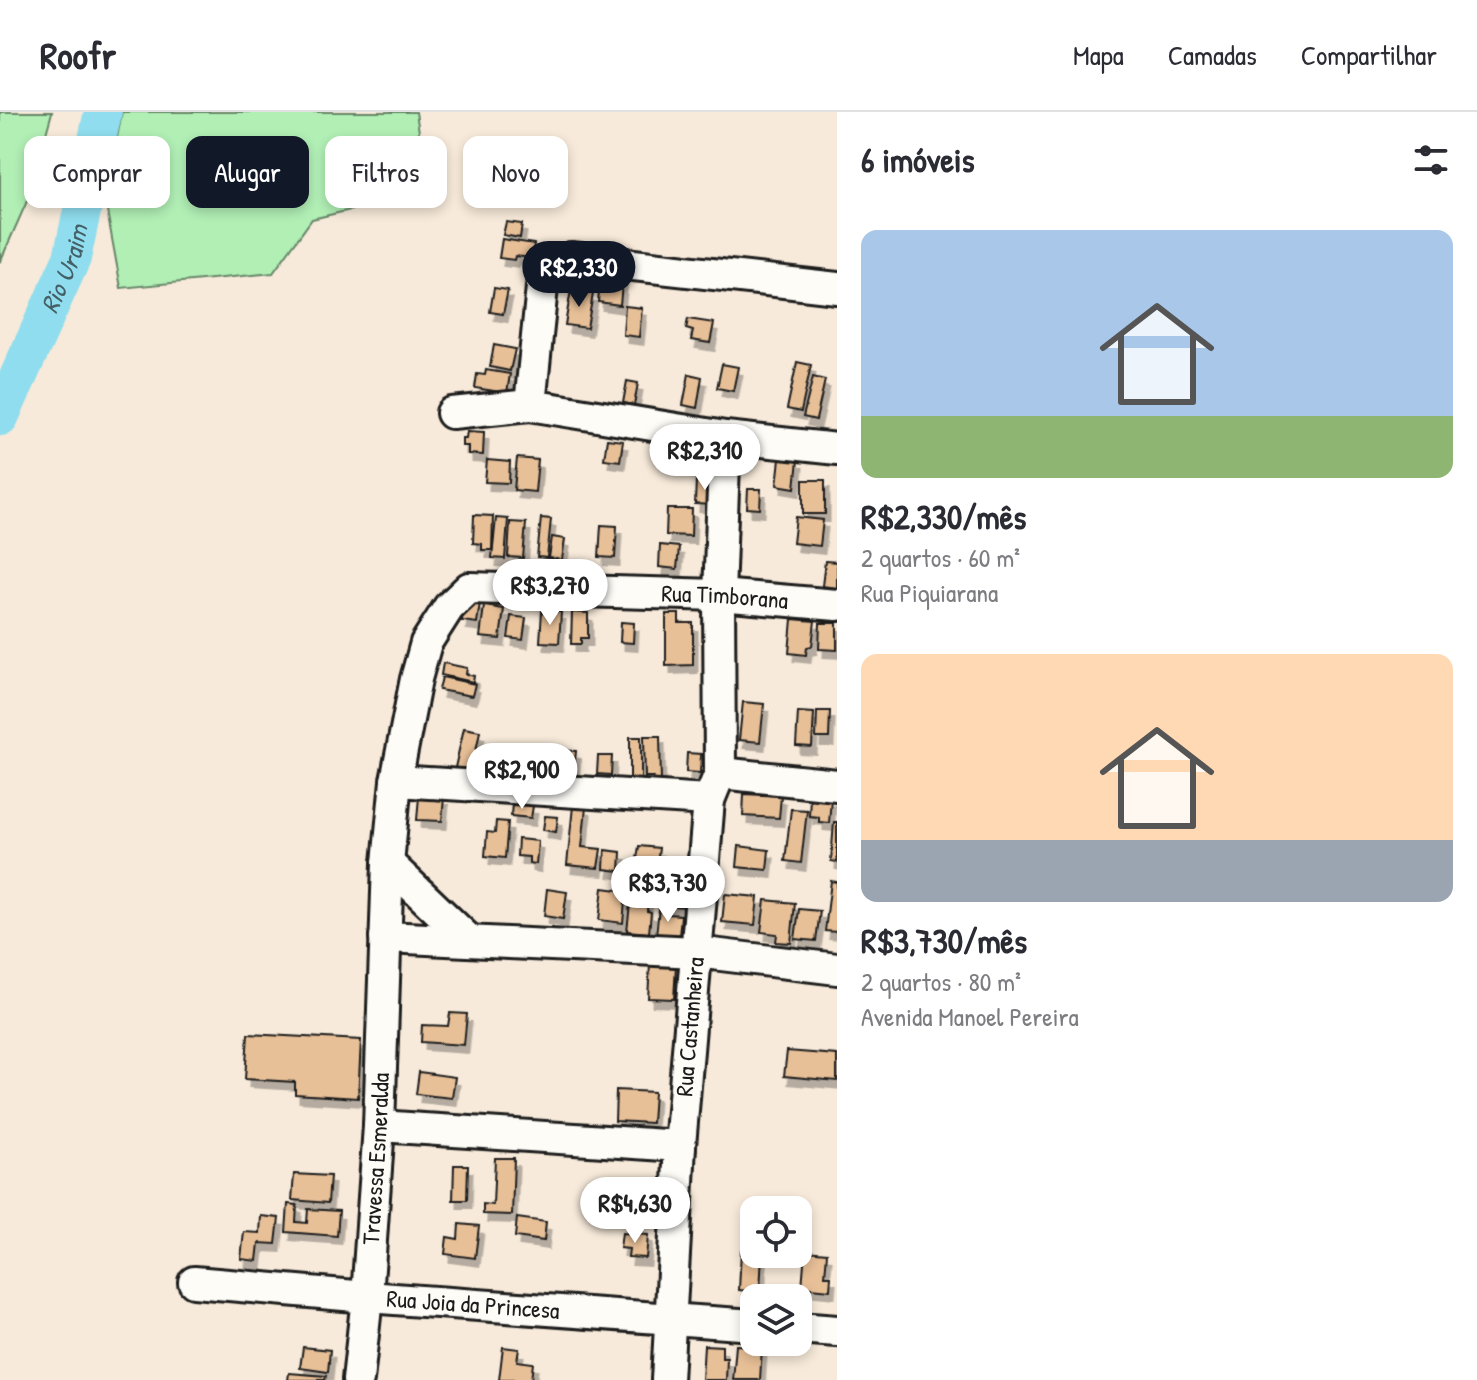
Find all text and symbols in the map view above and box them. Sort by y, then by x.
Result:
text: Roofr [40,29,116,81]
text: Mapa [1073,36,1124,74]
text: Camadas [1168,36,1257,74]
text: Compartilhar [1301,36,1437,74]
chip: Comprar [24,136,170,208]
chip: Alugar [186,136,309,208]
chip: Filtros [325,136,447,208]
chip: Novo [463,136,568,208]
text: 6 imóveis [861,137,975,183]
icon: filters [1409,138,1453,182]
water label: Rio Uraim [31,220,96,318]
pin: R$2,330 [505,241,653,309]
text: R$2,330 [540,249,618,284]
icon: home [1085,282,1229,426]
pin: R$2,310 [631,424,779,492]
text: R$2,310 [667,432,743,467]
text: R$2,330/mês [861,494,1026,540]
text: 2 quartos · 60 m² [861,540,1020,575]
pin: R$3,270 [476,559,624,627]
text: R$3,270 [511,567,589,602]
text: Rua Piquiarana [861,575,998,610]
street label: Rua Timborana [661,576,790,616]
icon: home [1085,706,1229,850]
pin: R$2,900 [448,743,596,811]
text: R$2,900 [484,751,560,786]
pin: R$3,730 [594,856,742,924]
text: R$3,730 [629,864,707,899]
text: R$3,730/mês [861,918,1027,964]
street label: Rua Castanheira [667,956,711,1098]
text: 2 quartos · 80 m² [861,964,1021,999]
text: Avenida Manoel Pereira [861,999,1079,1034]
street label: Travessa Esmeralda [354,1072,396,1246]
pin: R$4,630 [561,1177,709,1245]
text: R$4,630 [598,1185,672,1220]
map controls [740,1196,812,1356]
button: locate [740,1196,812,1268]
street label: Rua Joia da Princesa [386,1281,561,1326]
button: layers [740,1284,812,1356]

